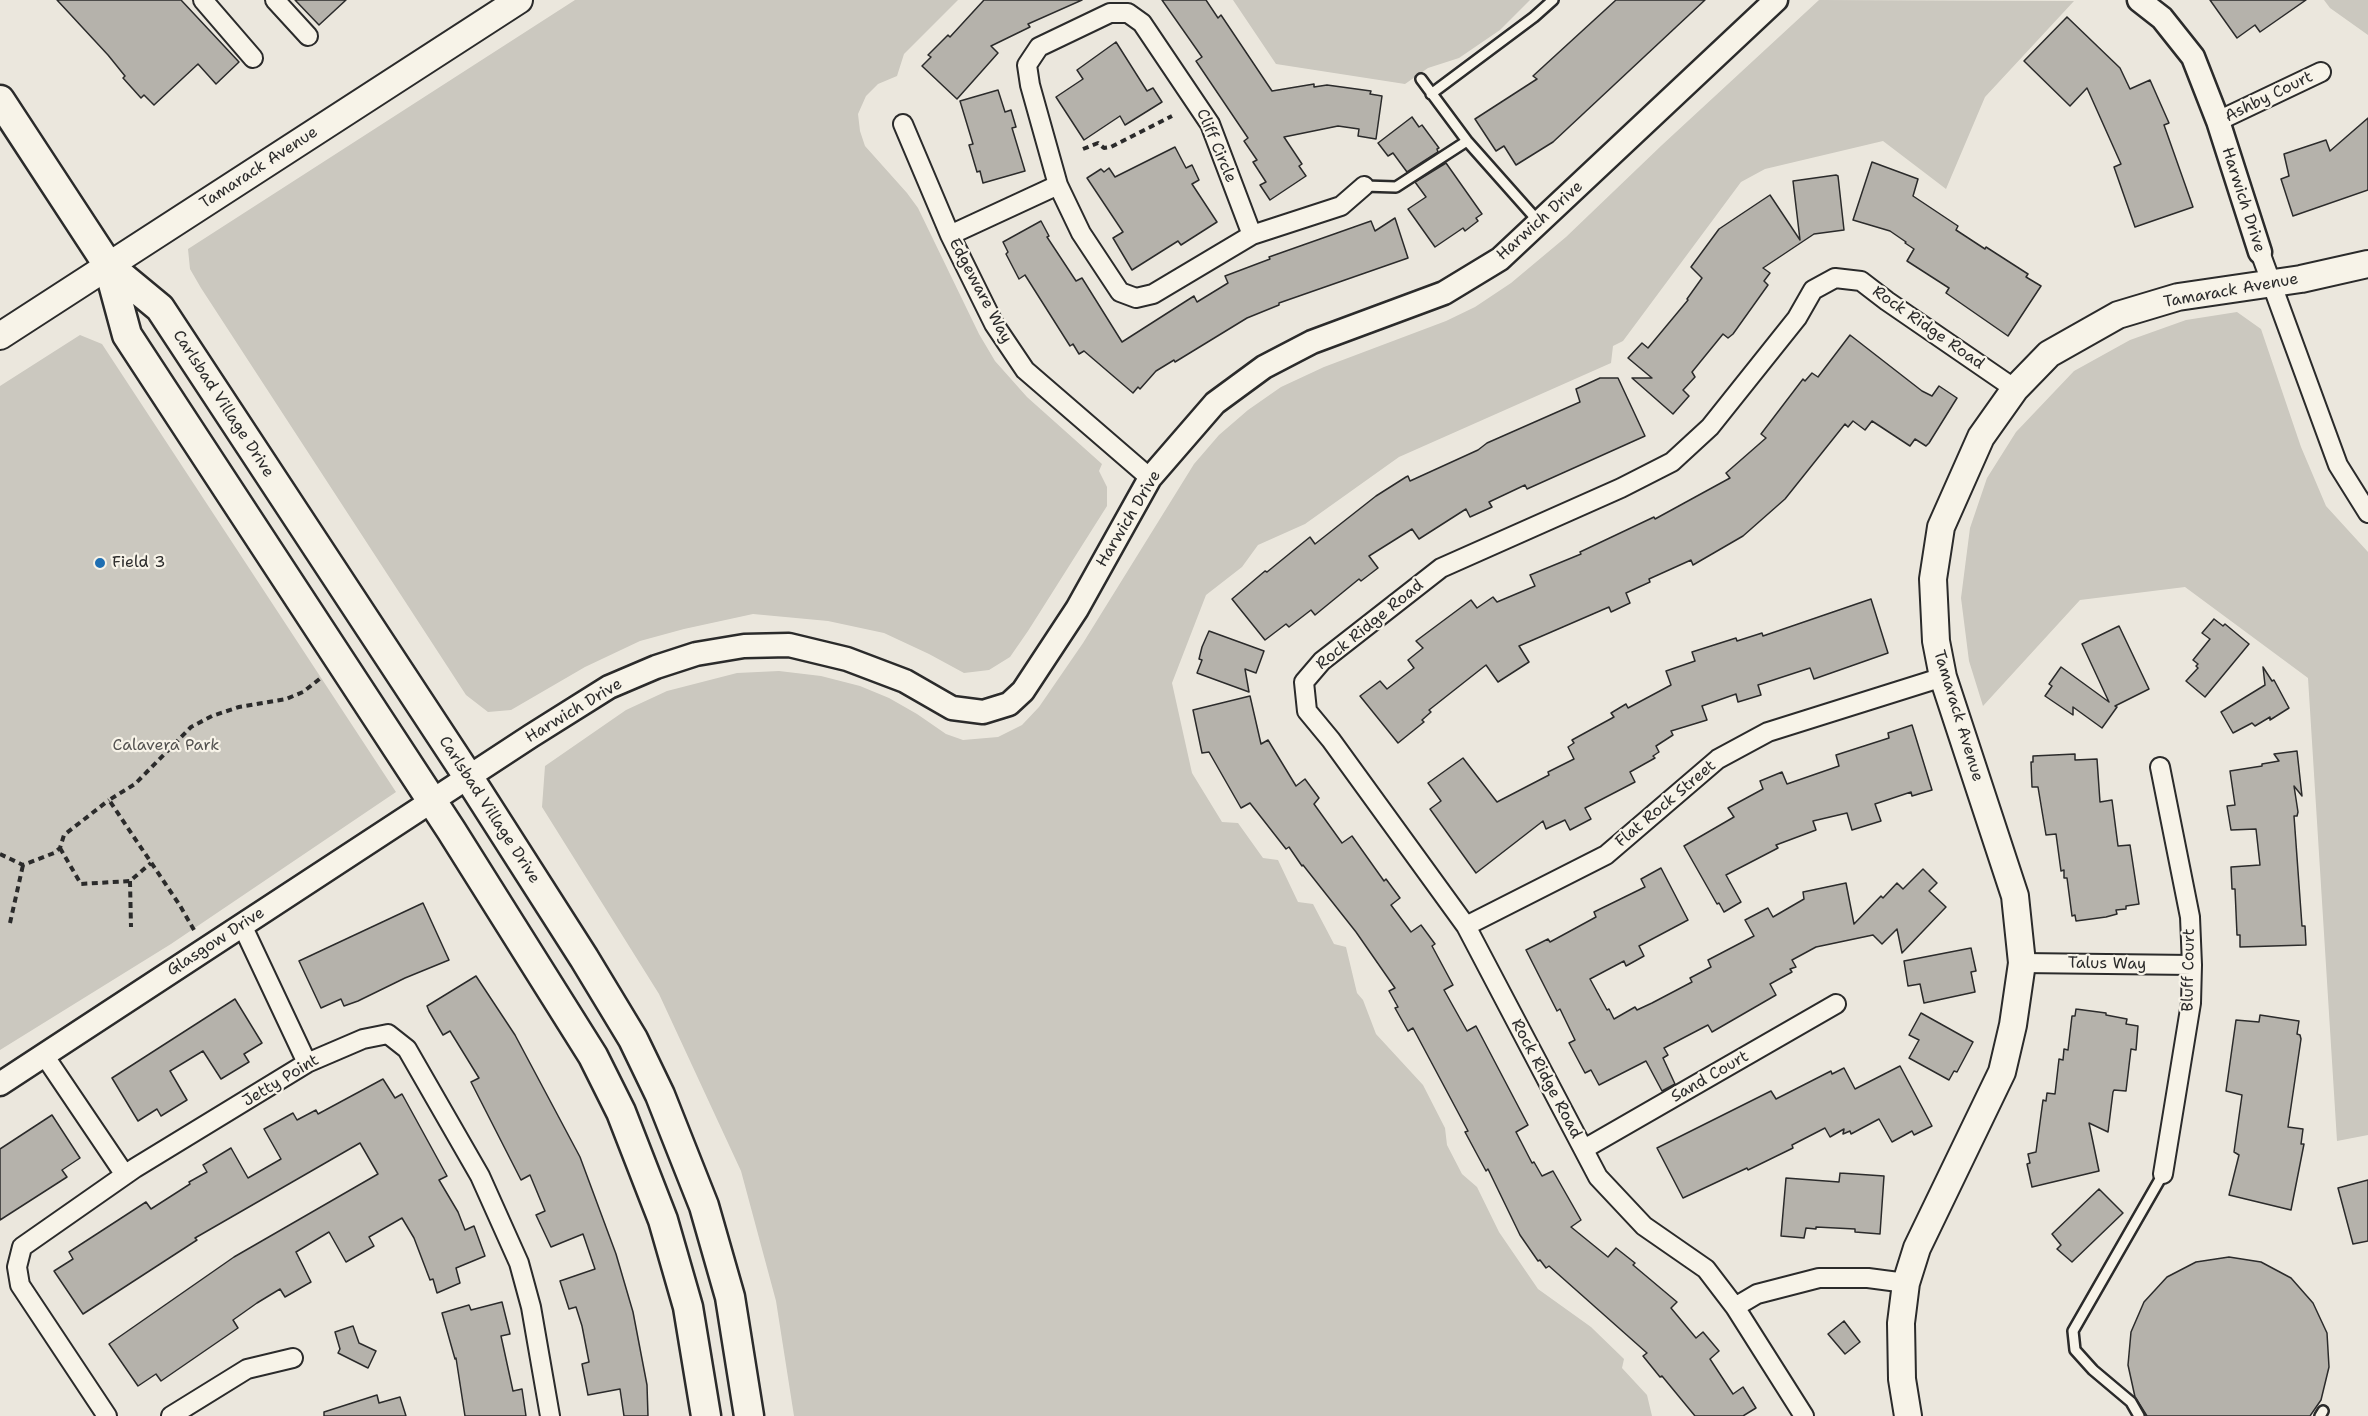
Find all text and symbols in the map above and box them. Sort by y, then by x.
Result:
street label: Ashby Court [2222,67,2316,127]
street label: Cliff Circle [1192,106,1240,186]
street label: Tamarack Avenue [197,123,321,213]
street label: Harwich Drive [2217,145,2269,255]
street label: Harwich Drive [1493,177,1587,265]
street label: Edgeware Way [944,235,1016,347]
street label: Tamarack Avenue [2162,270,2300,312]
street label: Rock Ridge Road [1868,282,1988,374]
street label: Carlsbad Village Drive [168,327,278,481]
street label: Harwich Drive [1093,467,1165,571]
place label: Field 3 [112,553,165,573]
marker: Field 3 [93,556,107,570]
street label: Rock Ridge Road [1313,576,1427,674]
street label: Tamarack Avenue [1929,648,1987,784]
street label: Harwich Drive [522,675,626,747]
street label: Carlsbad Village Drive [434,733,544,887]
park label: Calavera Park [113,736,219,756]
street label: Flat Rock Street [1612,756,1720,852]
street label: Glasgow Drive [164,903,268,981]
street label: Bluff Court [2179,928,2199,1012]
street label: Talus Way [2068,954,2146,974]
street label: Rock Ridge Road [1506,1016,1586,1142]
street label: Sand Court [1668,1047,1752,1107]
street label: Jetty Point [239,1051,323,1111]

